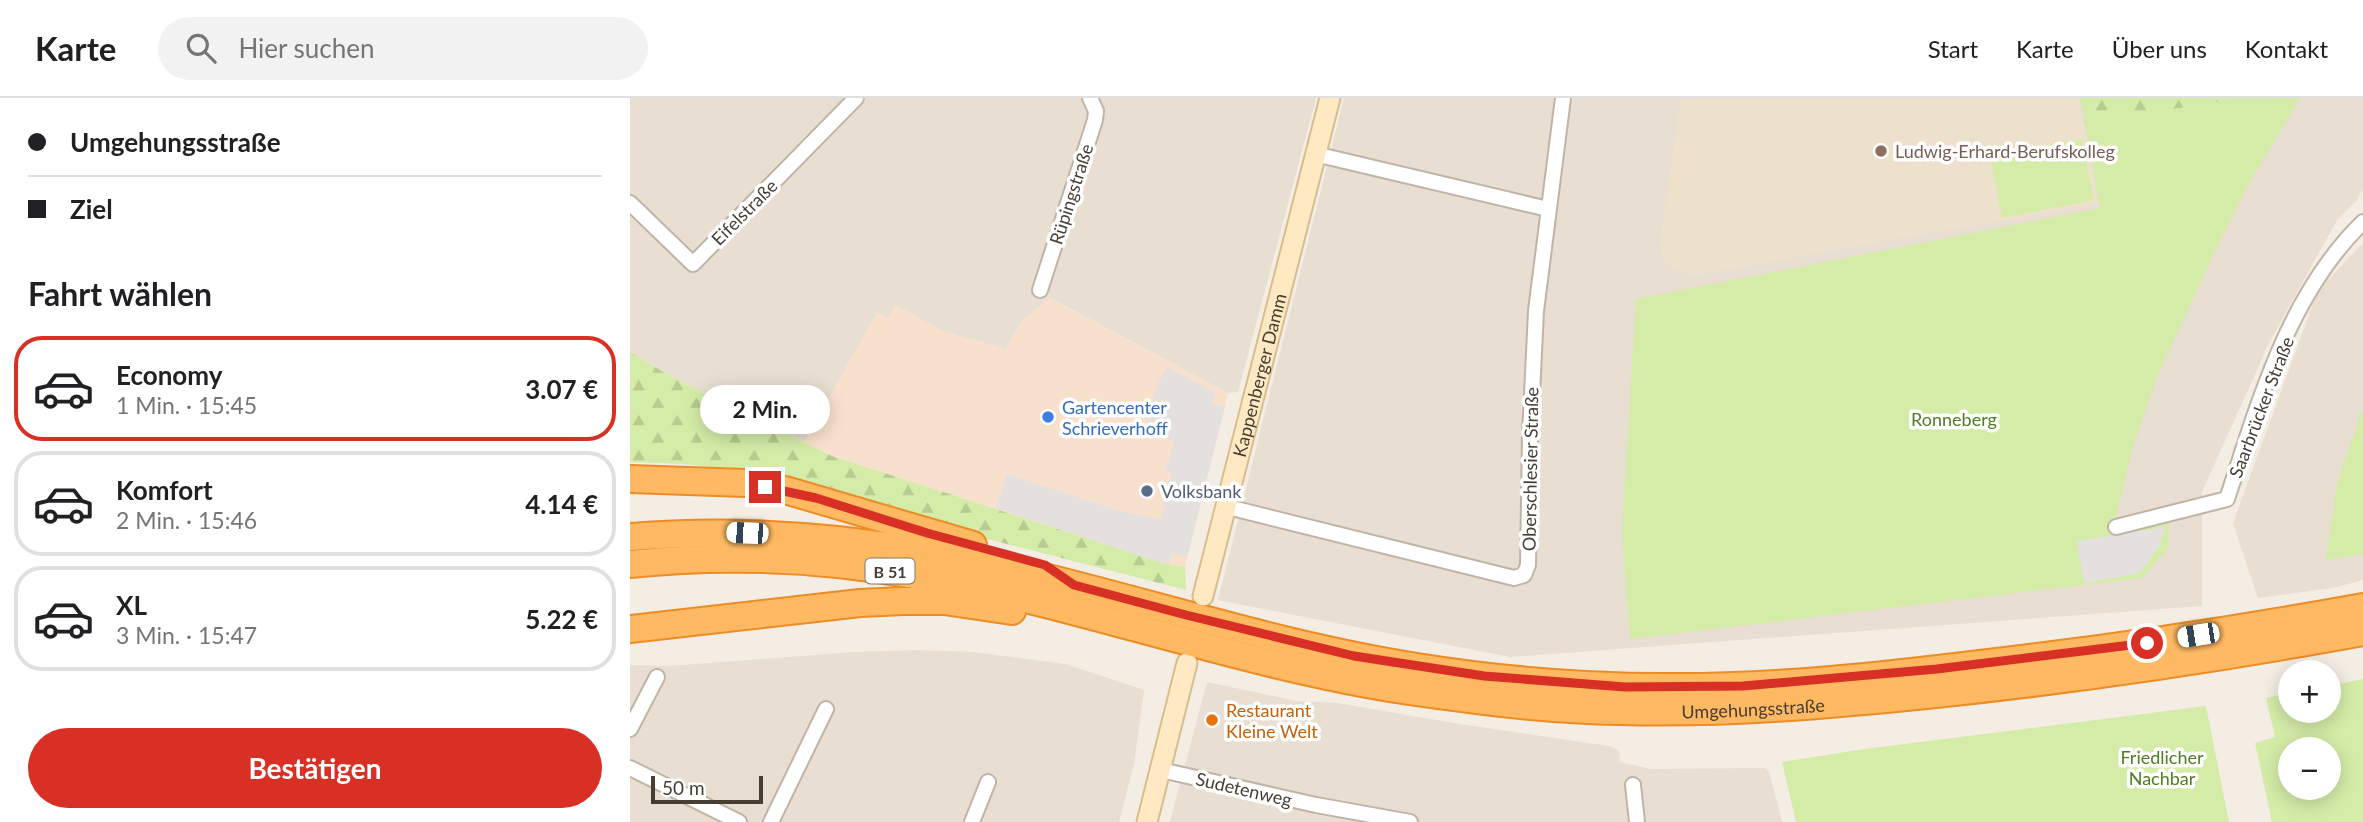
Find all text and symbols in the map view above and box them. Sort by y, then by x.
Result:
search box [158,17,648,80]
text: Karte [35,28,116,68]
icon: search [182,29,220,67]
text: Hier suchen [238,32,375,64]
text: Start [1928,34,1978,63]
text: Karte [2016,34,2074,63]
text: Über uns [2112,34,2207,63]
text: Kontakt [2245,34,2328,63]
text: Umgehungsstraße [70,126,281,158]
place label: Ludwig-Erhard-Berufskolleg [1895,140,2115,162]
street label: Rüpingstraße [1044,141,1098,247]
marker: Ludwig-Erhard-Berufskolleg [1873,143,1889,159]
street label: Eifelstraße [707,175,781,249]
text: Ziel [70,193,113,225]
text: Fahrt wählen [28,274,212,313]
street label: Kappenberger Damm [1228,291,1291,459]
street label: Saarbrücker Straße [2224,333,2298,481]
icon: car [32,357,95,420]
text: Economy [116,359,222,391]
text: 3.07 € [525,373,598,405]
callout: 2 Min. [700,386,830,434]
street label: Oberschlesier Straße [1518,387,1542,551]
text: 1 Min. · 15:45 [116,391,257,419]
text: 2 Min. [733,395,797,423]
place label: Gartencenter Schrieverhoff [1062,396,1168,439]
park label: Ronneberg [1911,408,1997,430]
marker: Gartencenter Schrieverhoff [1040,409,1056,425]
route end [749,471,781,503]
icon: car [32,472,95,535]
text: Komfort [116,474,213,506]
place label: Volksbank [1161,480,1242,502]
marker: Volksbank [1139,483,1155,499]
text: 4.14 € [525,488,598,520]
text: 2 Min. · 15:46 [116,506,257,534]
car [726,522,769,544]
road number: B 51 [866,558,914,584]
icon: car [32,587,95,650]
text: XL [116,589,147,621]
text: 5.22 € [525,603,598,635]
text: 3 Min. · 15:47 [116,621,257,649]
car [2176,621,2221,649]
route start [2131,627,2163,659]
map controls [2278,660,2341,800]
button: + [2278,660,2341,723]
street label: Umgehungsstraße [1681,693,1825,722]
place label: Restaurant Kleine Welt [1226,699,1318,742]
marker: Restaurant Kleine Welt [1204,712,1220,728]
button: Bestätigen [28,728,602,808]
button: − [2278,737,2341,800]
park label: Friedlicher Nachbar [2120,746,2204,789]
street label: Sudetenweg [1194,767,1294,811]
scale bar [651,773,763,805]
text: 50 m [662,776,705,799]

